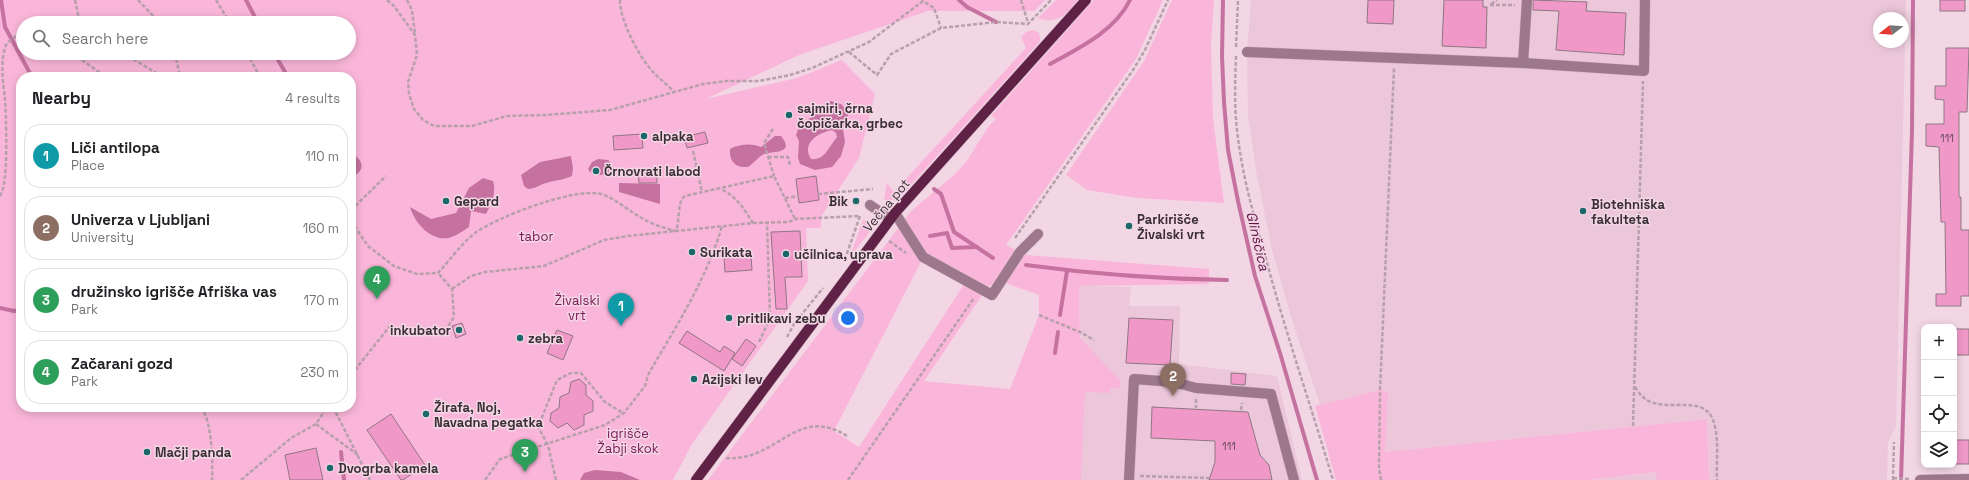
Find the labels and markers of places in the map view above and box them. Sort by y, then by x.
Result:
place label: sajmiri, črna čopičarka, grbec [797,100,903,132]
marker: sajmiri, črna čopičarka, grbec [784,110,794,120]
place label: alpaka [652,128,694,145]
marker: alpaka [639,131,649,141]
place label: Črnovrati labod [604,163,701,180]
marker: Črnovrati labod [591,166,601,176]
place label: Gepard [454,193,499,210]
place label: Bik [829,193,849,210]
marker: Gepard [441,196,451,206]
marker: Bik [851,196,861,206]
place label: Biotehniška fakulteta [1591,196,1666,228]
marker: Biotehniška fakulteta [1578,206,1588,216]
place label: Parkirišče Živalski vrt [1137,211,1205,243]
marker: Parkirišče Živalski vrt [1124,221,1134,231]
place label: Surikata [700,244,753,261]
place label: učilnica, uprava [794,246,893,263]
marker: Surikata [687,247,697,257]
marker: učilnica, uprava [781,249,791,259]
pin: 4 [364,266,390,299]
pin: 1 [608,293,634,326]
place label: pritlikavi zebu [737,310,825,327]
marker: pritlikavi zebu [724,313,734,323]
place label: inkubator [390,322,451,339]
marker: inkubator [454,325,464,335]
place label: zebra [528,330,563,347]
marker: zebra [515,333,525,343]
pin: 2 [1160,363,1186,396]
place label: Azijski lev [702,371,763,388]
marker: Azijski lev [689,374,699,384]
place label: Žirafa, Noj, Navadna pegatka [434,399,544,431]
marker: Žirafa, Noj, Navadna pegatka [421,409,431,419]
pin: 3 [512,439,538,472]
place label: Mačji panda [155,444,232,461]
marker: Mačji panda [142,447,152,457]
place label: Dvogrba kamela [338,460,439,477]
marker: Dvogrba kamela [325,463,335,473]

